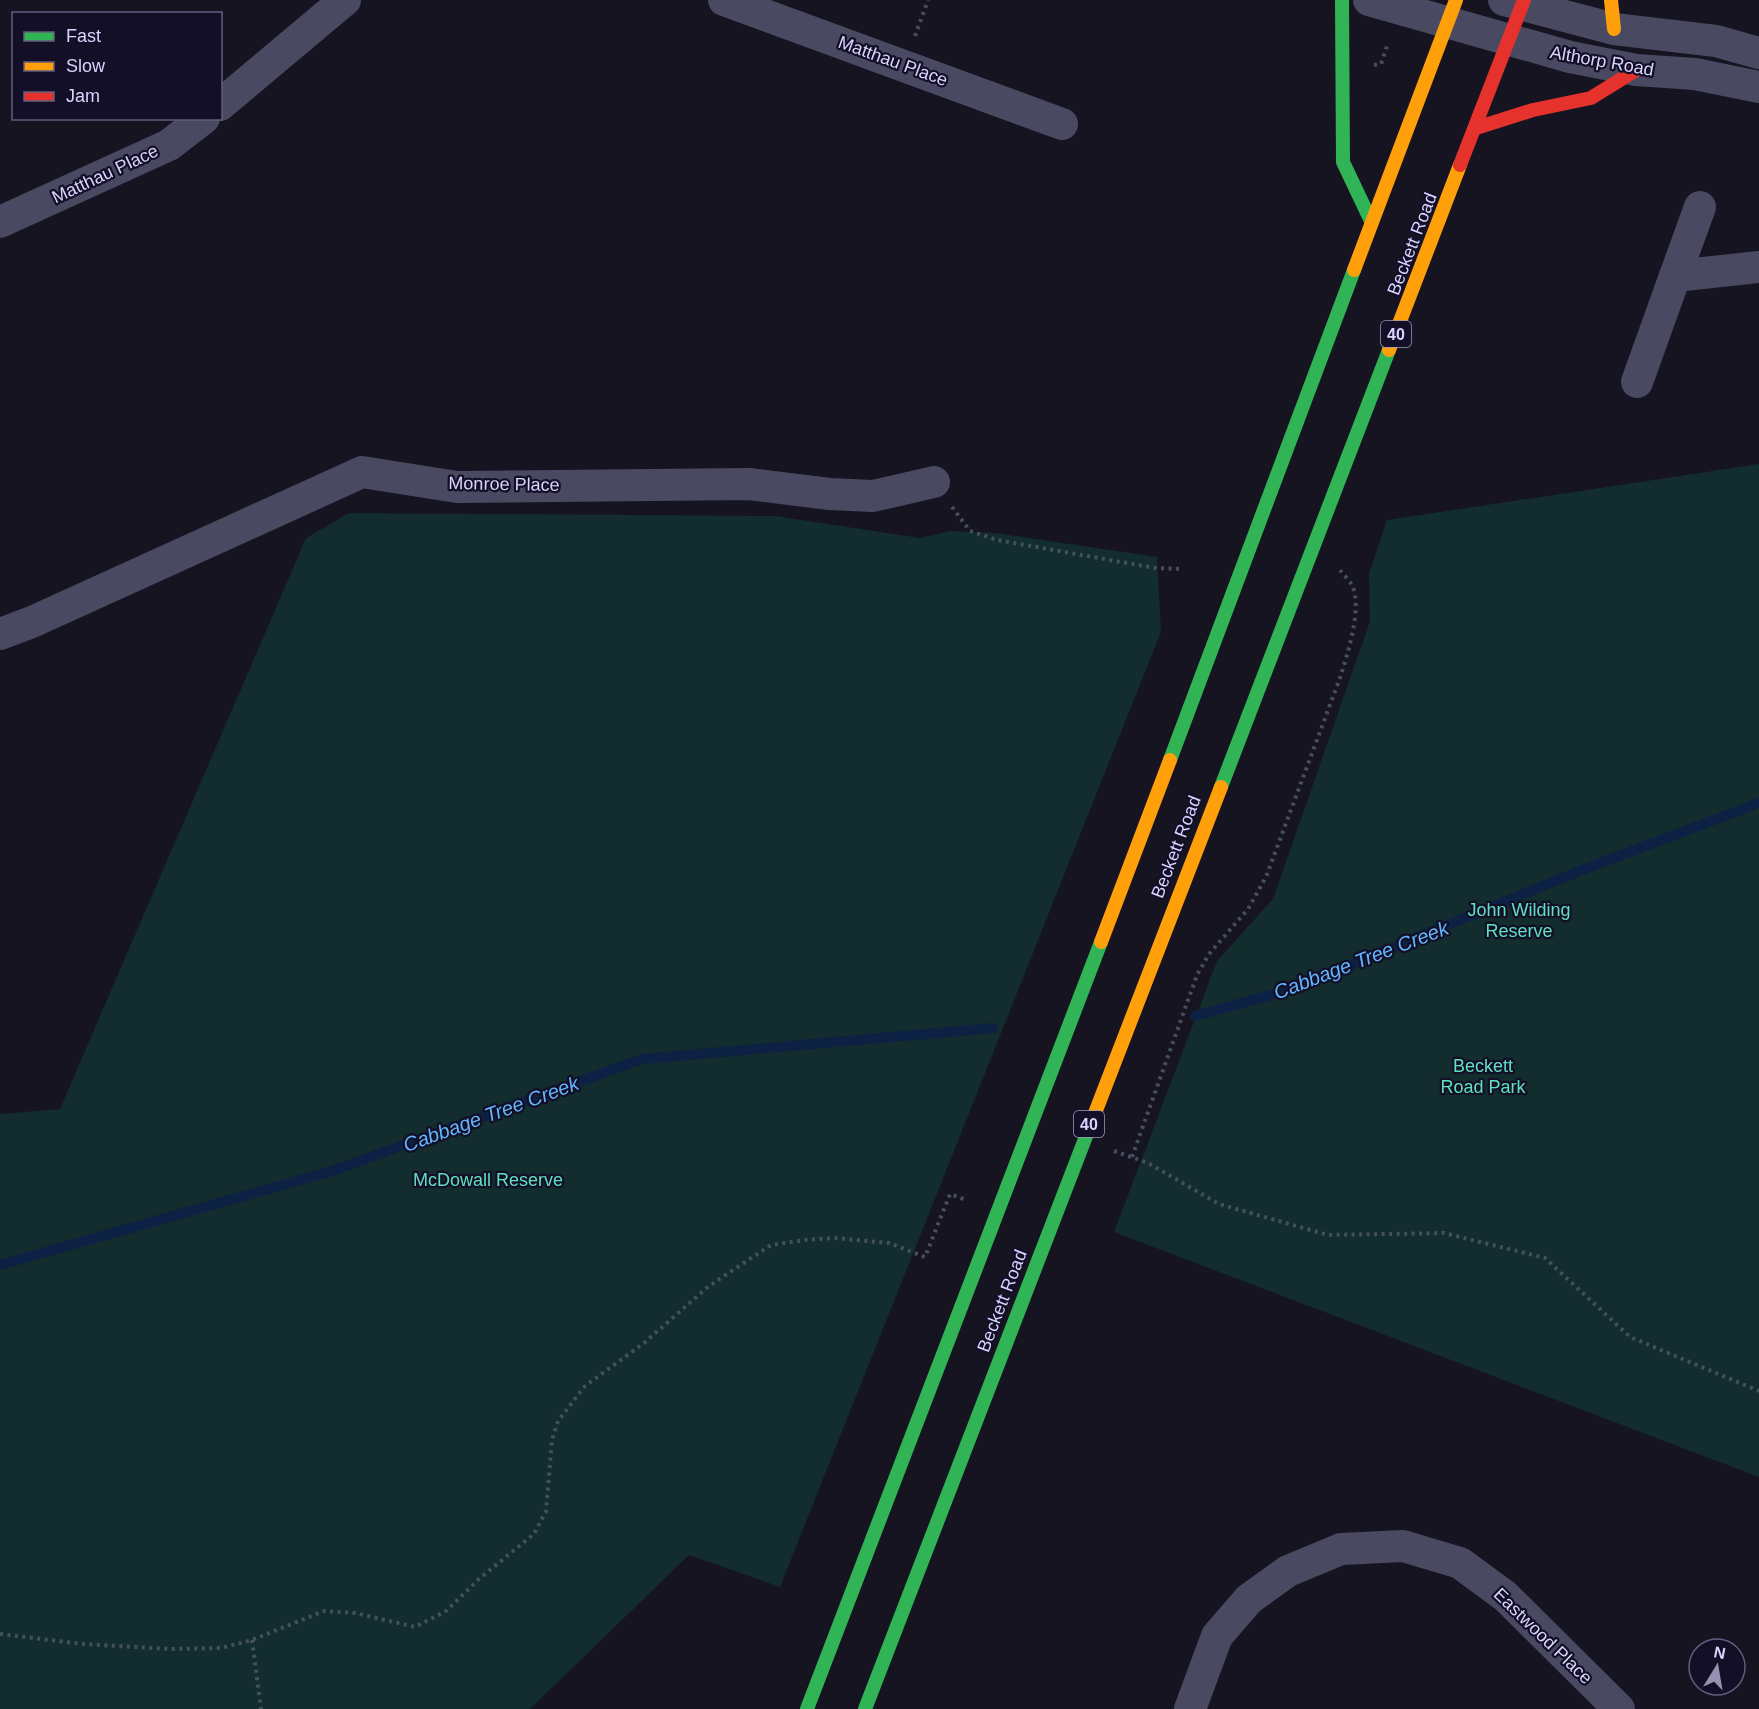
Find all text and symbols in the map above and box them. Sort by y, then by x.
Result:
legend [12,12,222,120]
text: Fast [66,26,101,46]
street label: Matthau Place [836,32,950,90]
street label: Althorp Road [1549,42,1655,80]
text: Slow [66,56,106,76]
text: Jam [66,86,100,106]
street label: Matthau Place [49,141,161,207]
street label: Beckett Road [1383,190,1441,298]
road number: 40 [1381,321,1411,347]
street label: Monroe Place [448,473,560,495]
street label: Beckett Road [1147,793,1205,901]
park label: John Wilding Reserve [1467,900,1571,941]
water label: Cabbage Tree Creek [1271,916,1452,1003]
park label: Beckett Road Park [1440,1056,1527,1097]
water label: Cabbage Tree Creek [400,1072,583,1156]
road number: 40 [1074,1111,1104,1137]
park label: McDowall Reserve [413,1170,563,1190]
street label: Beckett Road [973,1247,1031,1355]
street label: Eastwood Place [1490,1584,1596,1688]
north arrow [1687,1637,1747,1697]
text: N [1712,1643,1727,1662]

